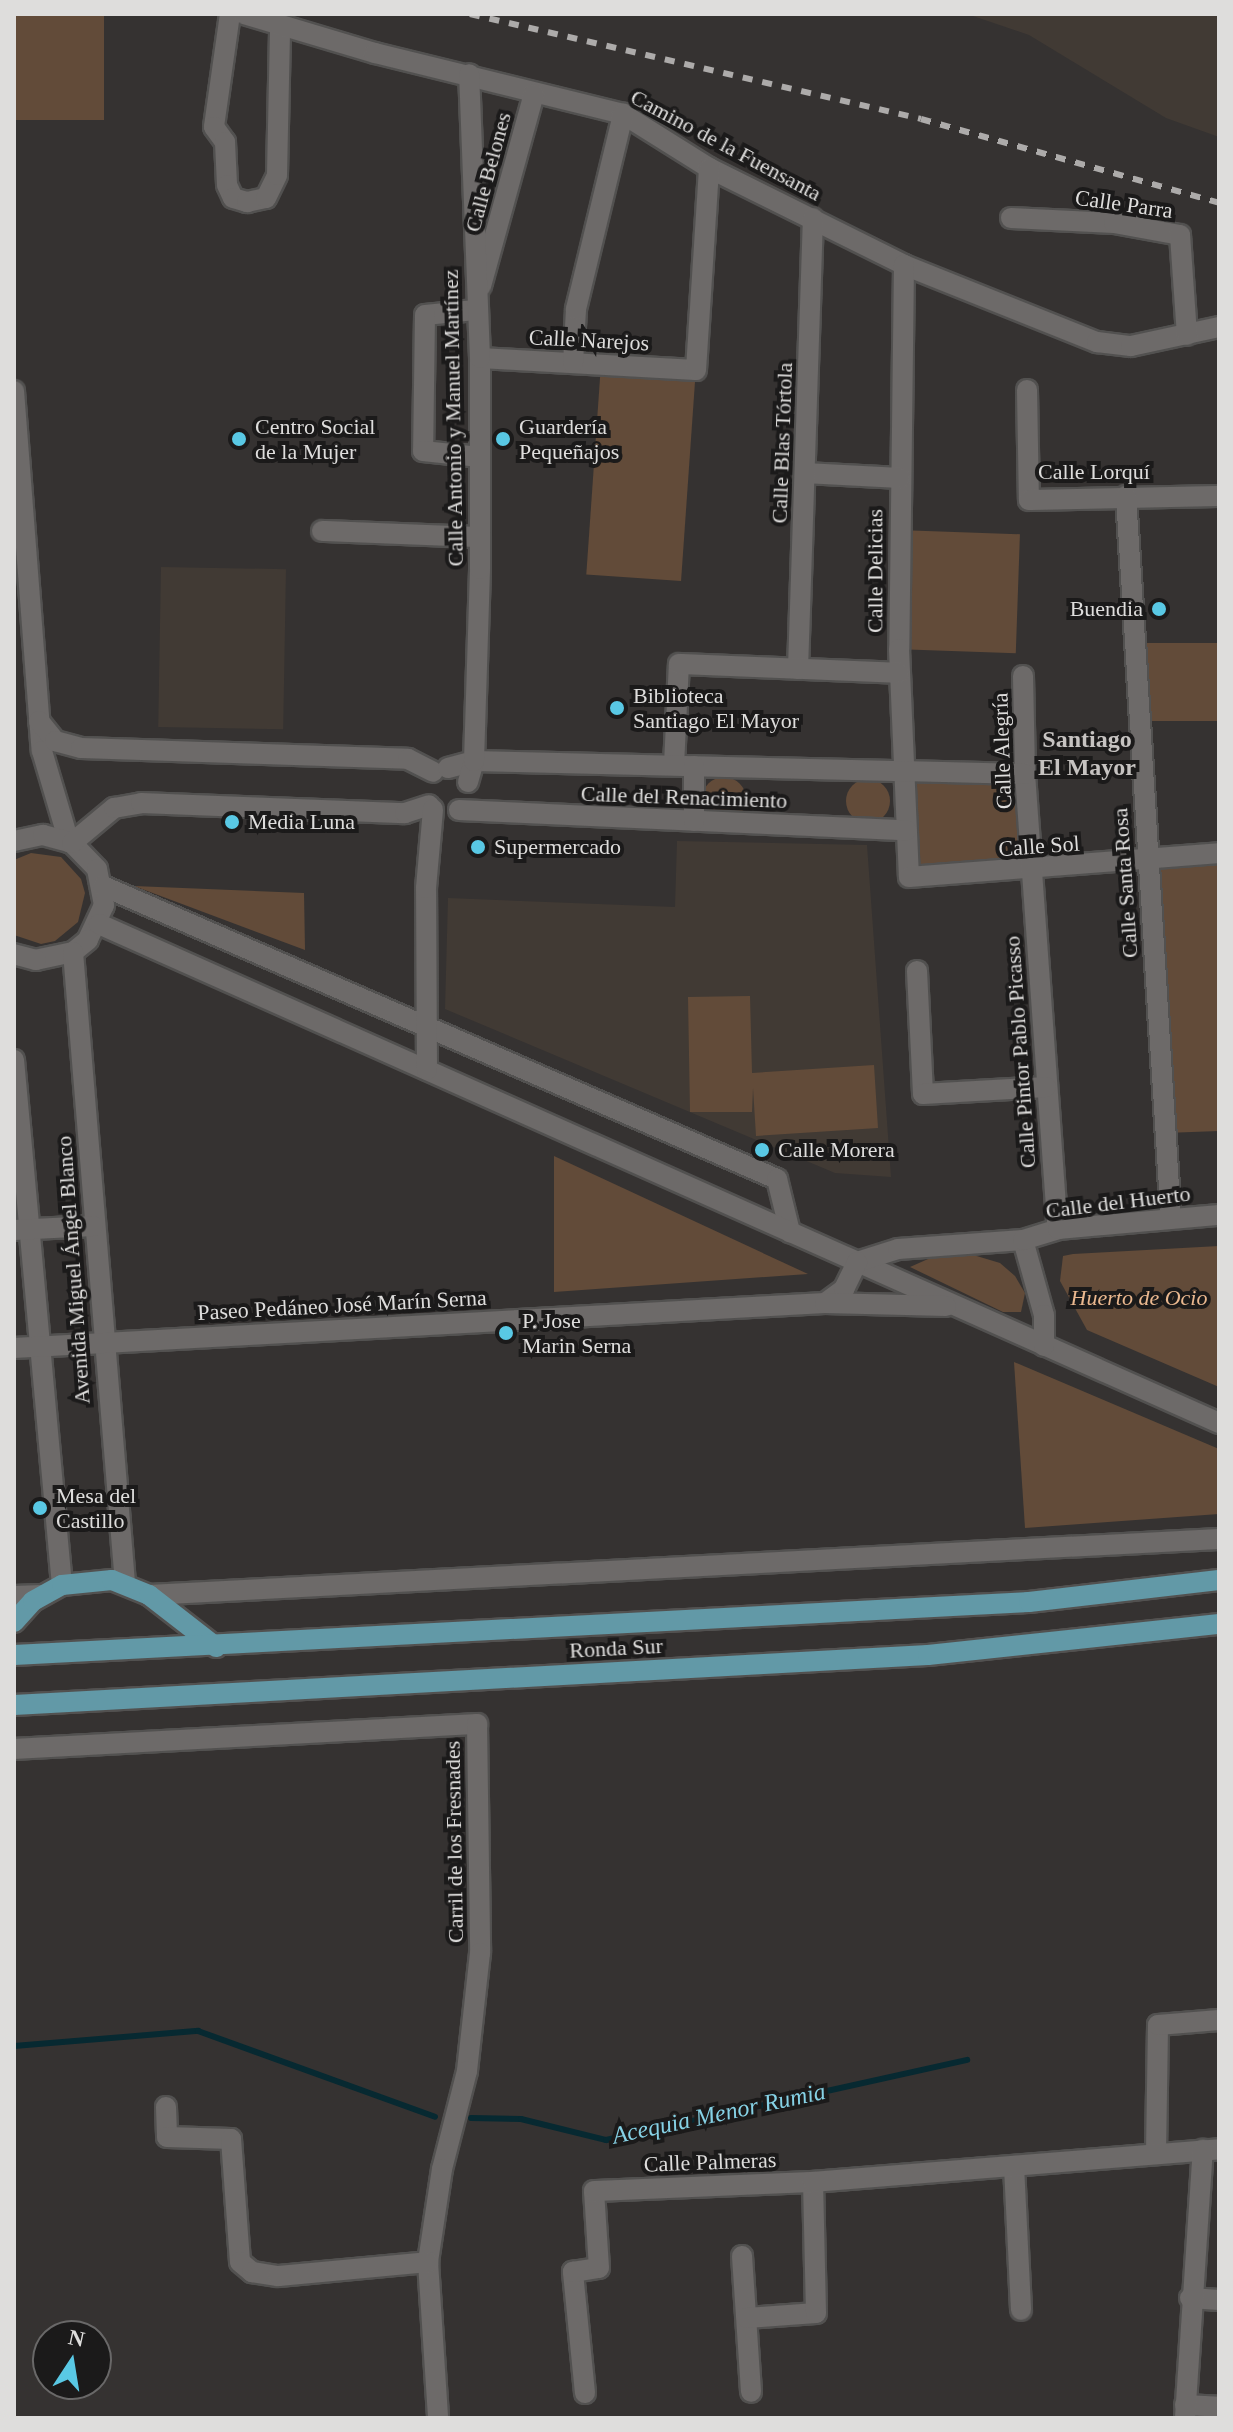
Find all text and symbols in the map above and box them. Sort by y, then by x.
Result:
street label: Camino de la Fuensanta [626,84,826,206]
street label: Calle Belones [459,109,517,235]
street label: Calle Parra [1073,184,1175,224]
street label: Calle Antonio y Manuel Martínez [437,269,469,567]
street label: Calle Narejos [528,324,650,356]
street label: Calle Blas Tórtola [766,362,798,524]
place label: Centro Social de la Mujer [255,413,375,464]
place label: Guardería Pequeñajos [519,413,619,464]
marker: Centro Social de la Mujer [230,430,248,448]
marker: Guardería Pequeñajos [494,430,512,448]
street label: Calle Lorquí [1038,459,1150,485]
street label: Calle Delicias [862,509,888,633]
place label: Buendia [1070,596,1143,622]
marker: Buendia [1150,600,1168,618]
place label: Biblioteca Santiago El Mayor [633,682,799,734]
street label: Calle Alegría [987,692,1017,810]
marker: Biblioteca Santiago El Mayor [608,699,626,717]
district label: Santiago El Mayor [1038,726,1136,782]
street label: Calle del Renacimiento [580,780,788,814]
street label: Calle Santa Rosa [1107,807,1143,959]
place label: Media Luna [248,809,355,835]
marker: Media Luna [223,813,241,831]
street label: Calle Sol [998,830,1080,862]
place label: Supermercado [494,834,621,860]
marker: Supermercado [469,838,487,856]
street label: Calle Pintor Pablo Picasso [999,935,1041,1169]
street label: Avenida Miguel Ángel Blanco [50,1135,96,1405]
place label: Calle Morera [778,1137,895,1163]
marker: Calle Morera [753,1141,771,1159]
street label: Calle del Huerto [1044,1180,1192,1224]
street label: Paseo Pedáneo José Marín Serna [197,1284,487,1326]
park label: Huerto de Ocio [1071,1285,1207,1311]
place label: P. Jose Marin Serna [522,1307,631,1358]
marker: P. Jose Marin Serna [497,1324,515,1342]
place label: Mesa del Castillo [56,1482,136,1534]
marker: Mesa del Castillo [31,1499,49,1517]
street label: Ronda Sur [569,1632,663,1664]
street label: Carril de los Fresnades [439,1741,469,1943]
water label: Acequia Menor Rumia [610,2077,828,2151]
street label: Calle Palmeras [643,2146,777,2178]
north arrow [32,2320,112,2400]
text: N [66,2324,87,2352]

